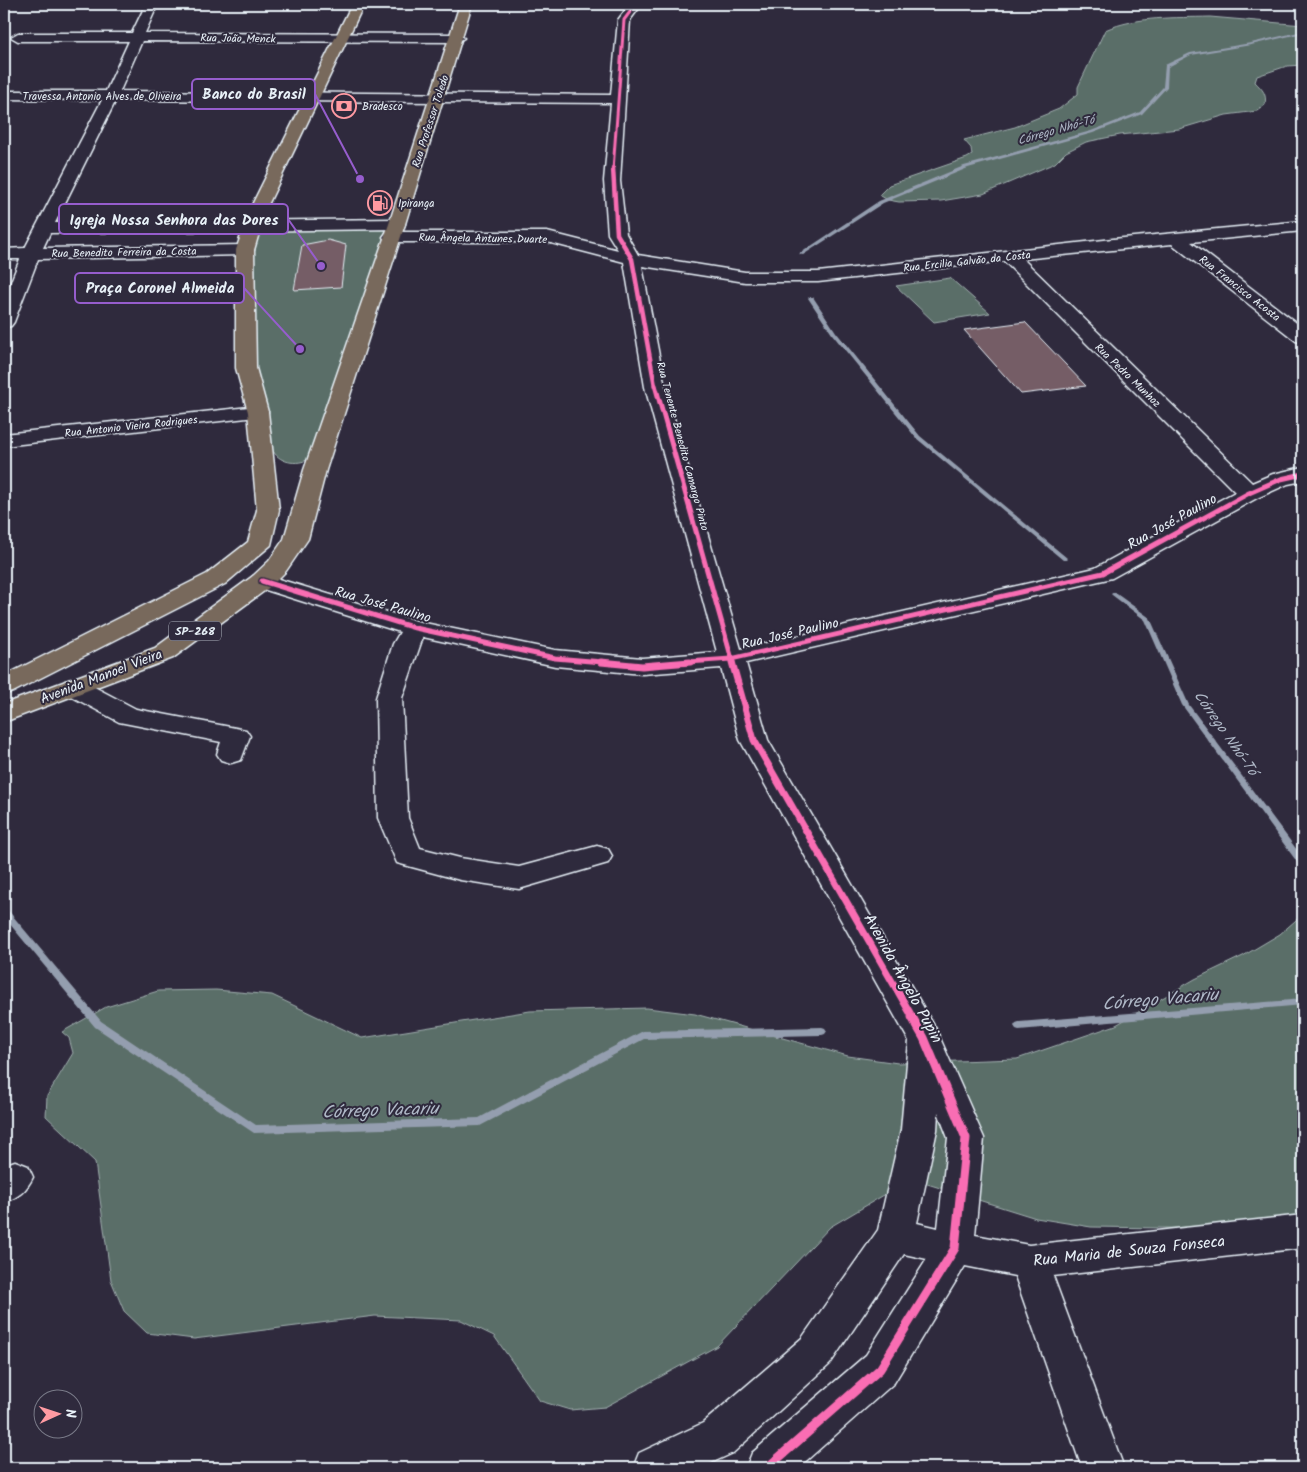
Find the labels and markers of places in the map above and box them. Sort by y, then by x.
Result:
callout: Banco do Brasil [192,79,315,109]
bank icon: Bradesco [331,93,357,119]
place label: Bradesco [362,98,403,116]
fuel station icon: Ipiranga [367,190,393,216]
place label: Ipiranga [398,195,434,213]
callout: Igreja Nossa Senhora das Dores [59,204,288,234]
callout: Praça Coronel Almeida [75,273,244,303]

